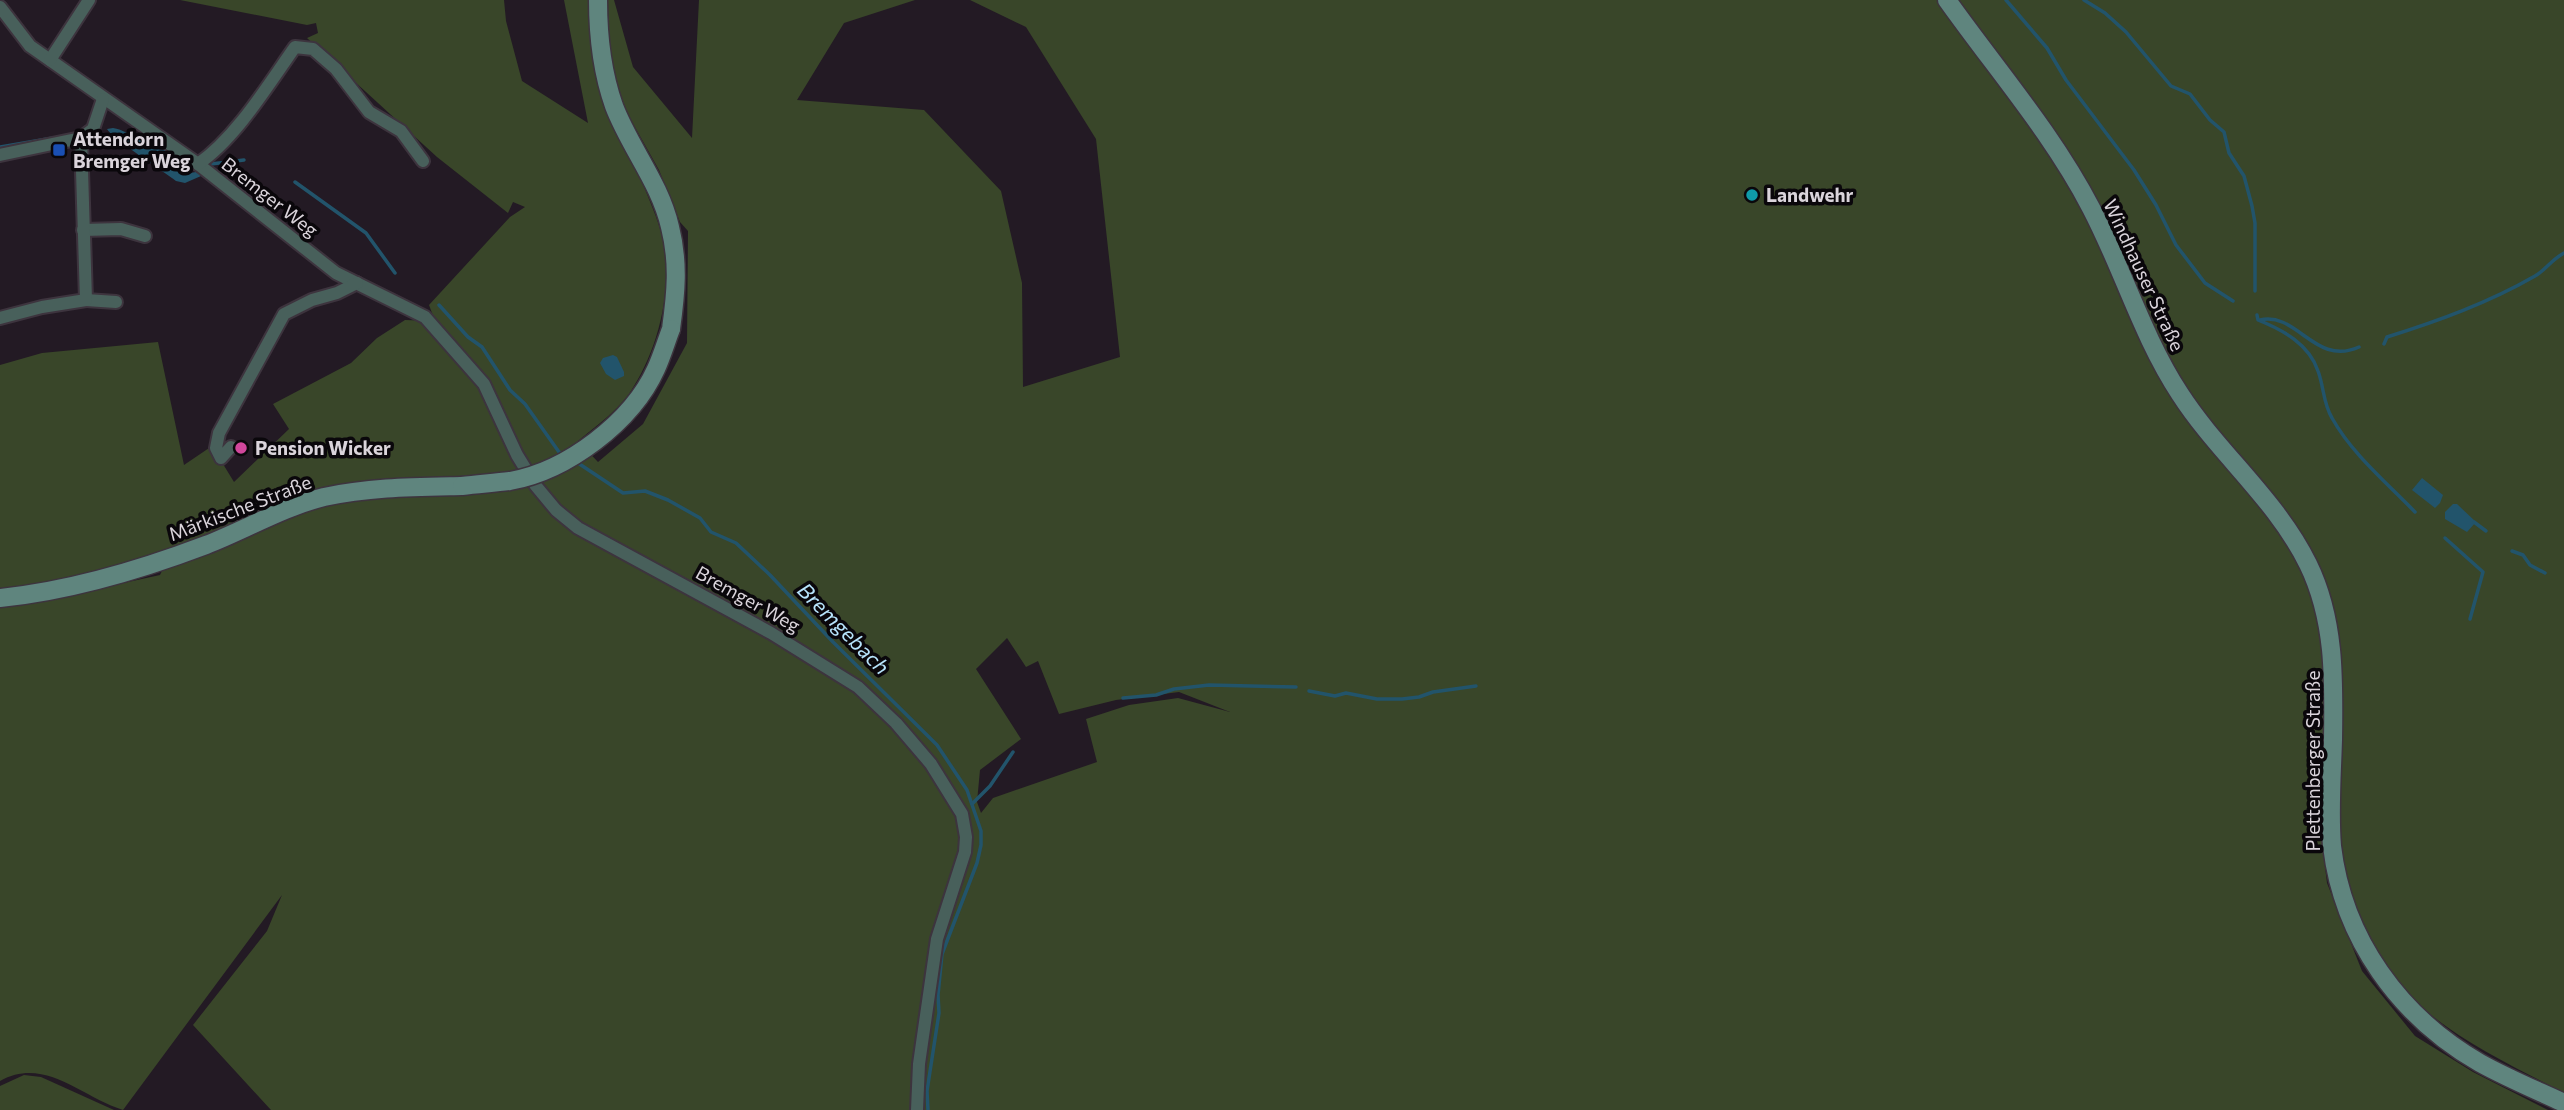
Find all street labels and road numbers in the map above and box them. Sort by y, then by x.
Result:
street label: Bremger Weg [218,152,323,241]
street label: Windhauser Straße [2099,195,2190,354]
street label: Märkische Straße [165,470,314,545]
street label: Bremger Weg [692,560,804,637]
street label: Plettenberger Straße [2301,671,2324,851]

